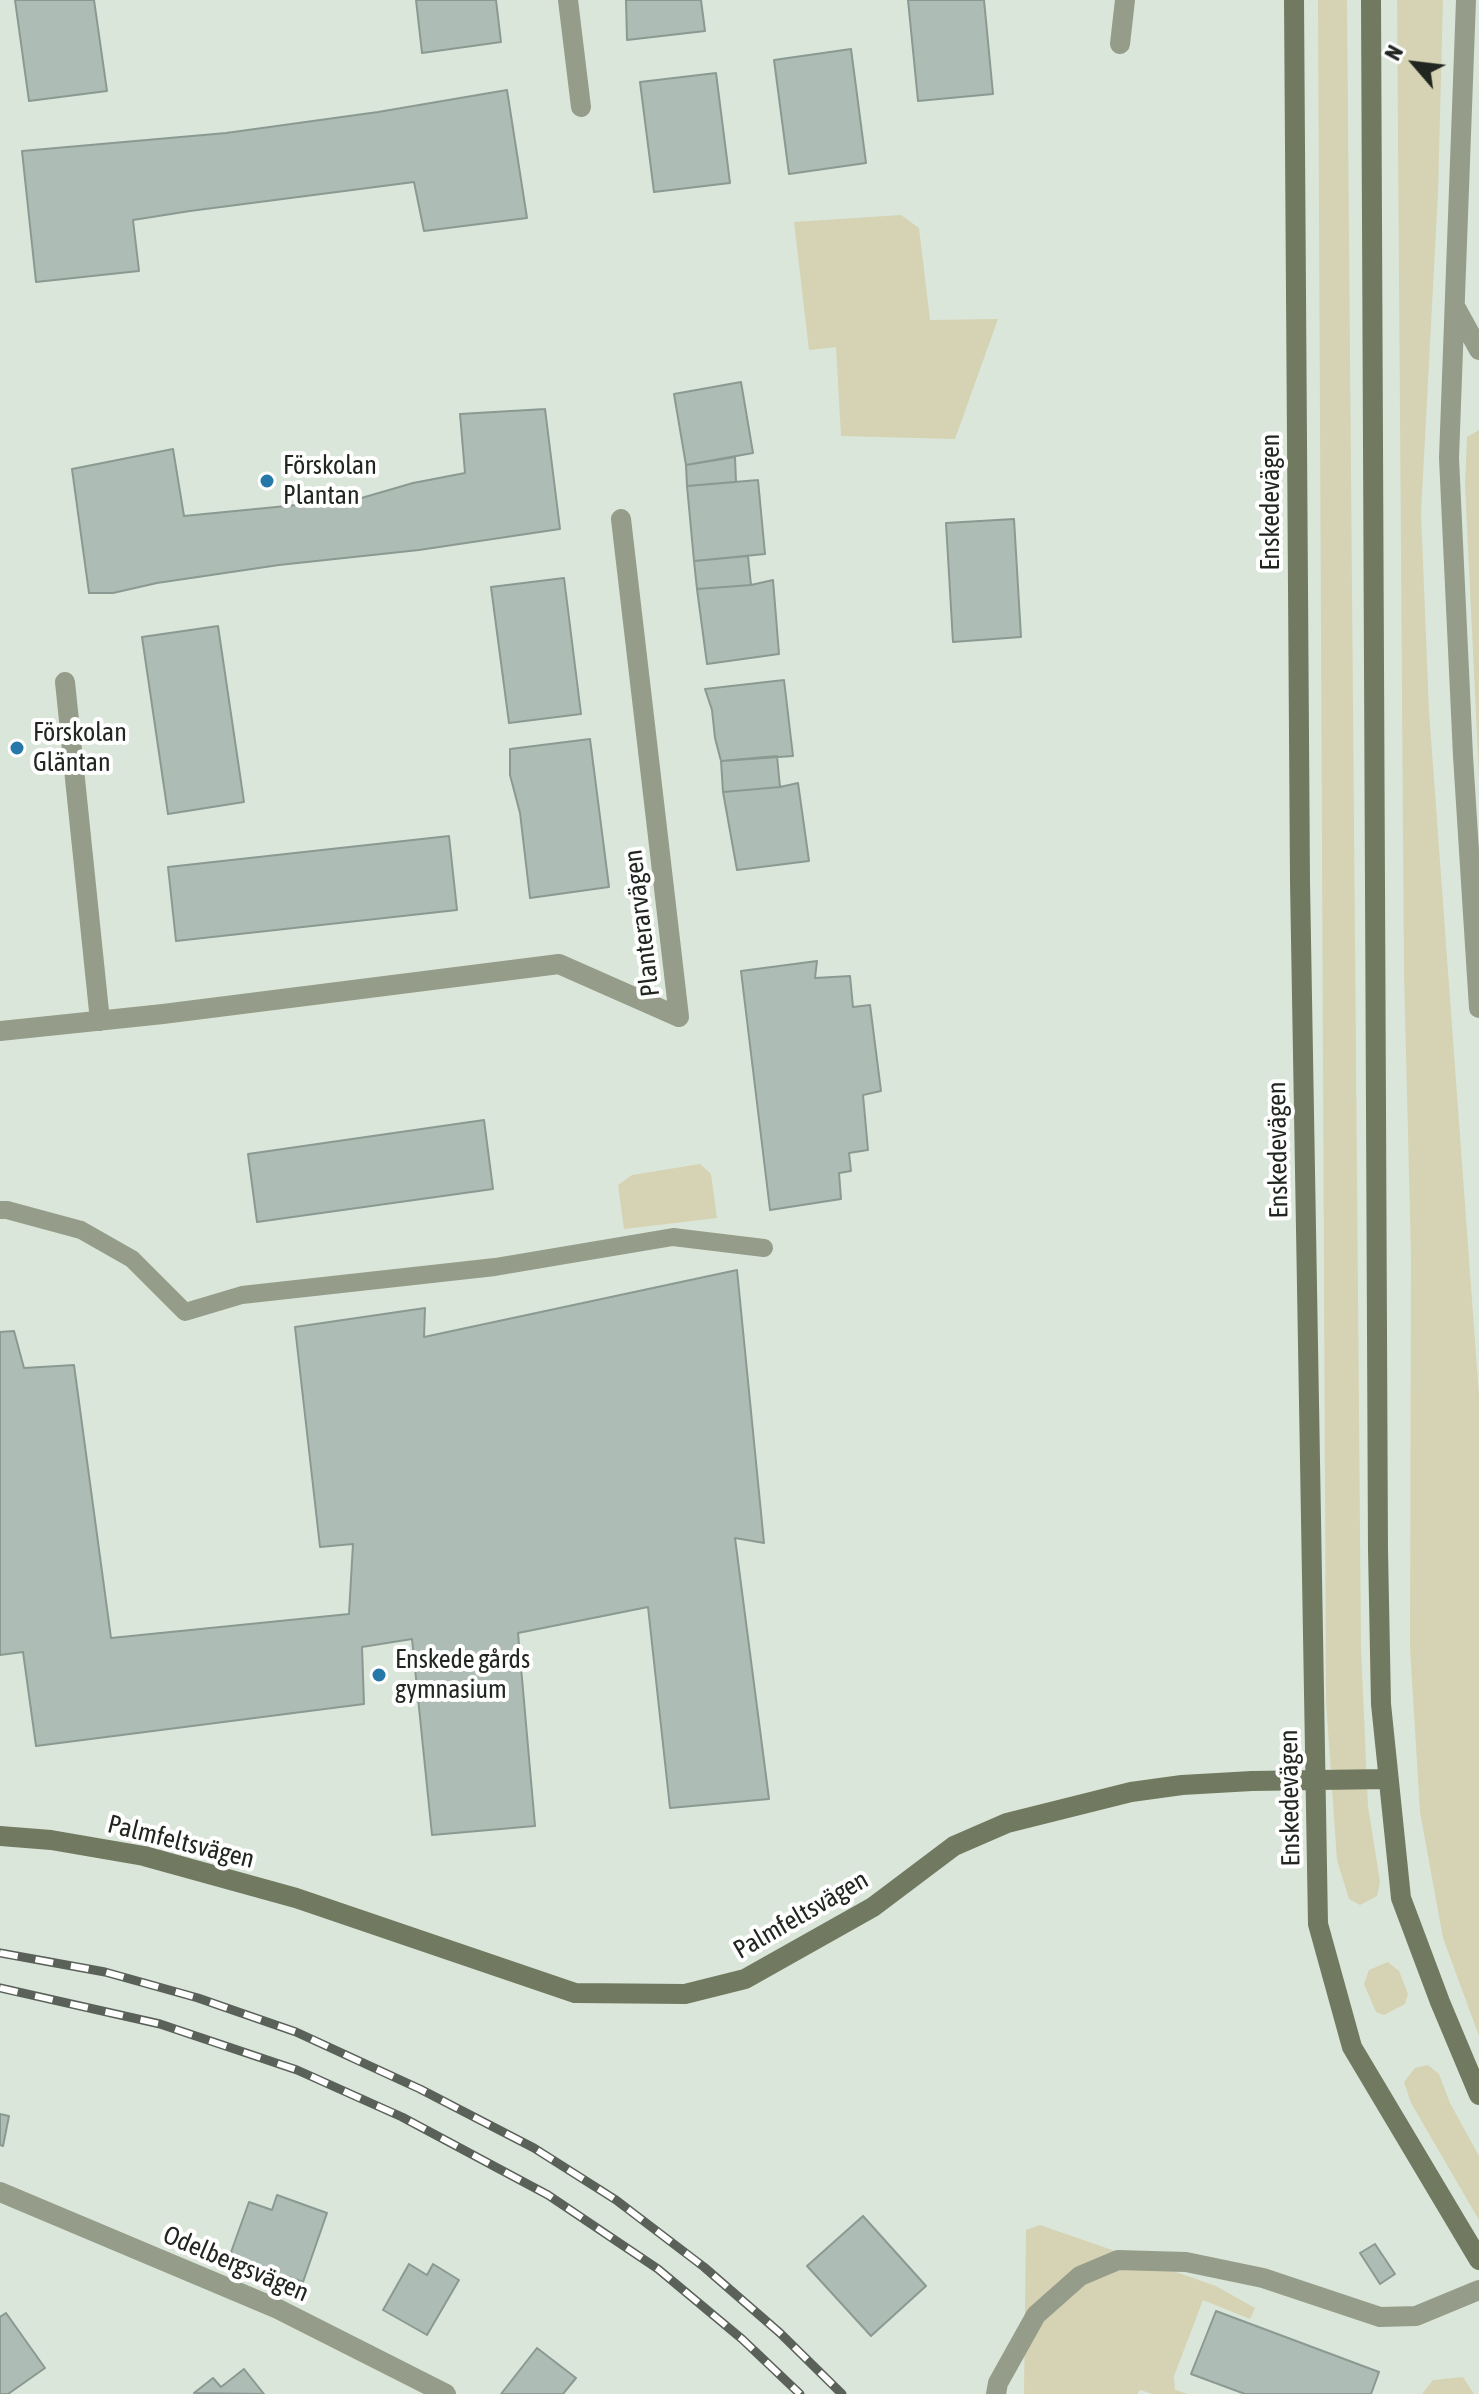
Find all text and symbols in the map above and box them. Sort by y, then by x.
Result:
north arrow [1375,24,1455,104]
text: N [1379,41,1408,65]
street label: Enskedevägen [1255,434,1287,570]
place label: Förskolan Plantan [283,450,377,512]
marker: Förskolan Plantan [258,472,276,490]
place label: Förskolan Gläntan [33,717,127,778]
marker: Förskolan Gläntan [8,739,26,757]
street label: Planterarvägen [618,848,666,998]
street label: Enskedevägen [1261,1081,1295,1219]
place label: Enskede gårds gymnasium [395,1644,530,1706]
marker: Enskede gårds gymnasium [370,1666,388,1684]
street label: Enskedevägen [1273,1729,1307,1867]
street label: Palmfeltsvägen [104,1809,258,1875]
street label: Palmfeltsvägen [728,1864,874,1966]
street label: Odelbergsvägen [158,2219,314,2309]

